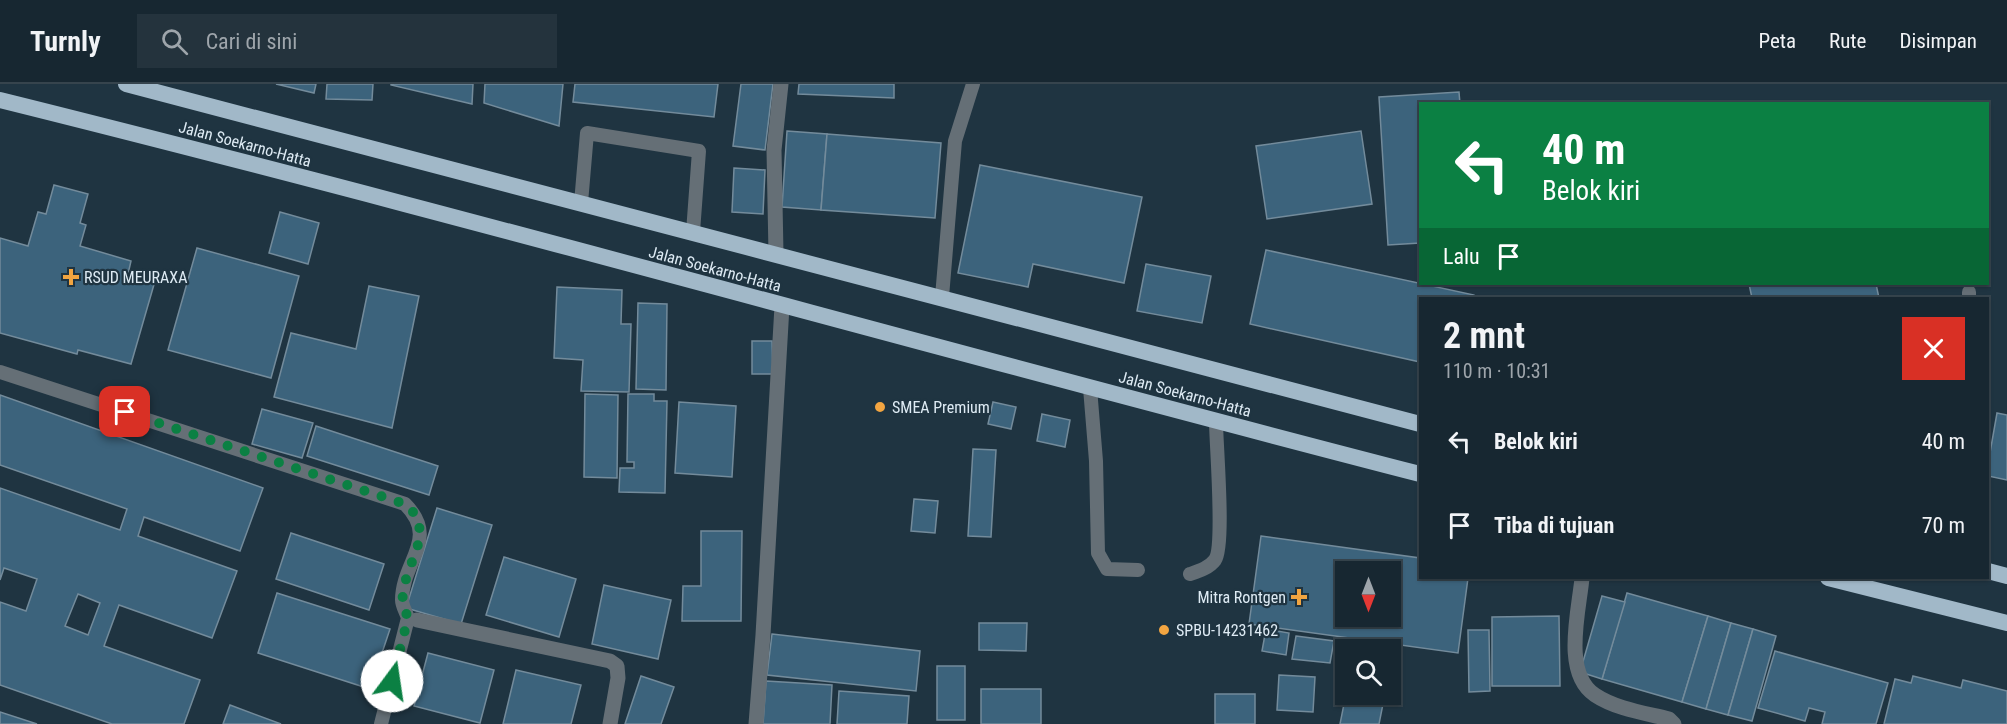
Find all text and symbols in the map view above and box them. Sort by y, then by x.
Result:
search box [137,14,557,68]
text: Turnly [30,25,101,58]
icon: search [158,25,191,58]
text: Cari di sini [206,29,297,54]
text: Peta [1758,29,1796,53]
text: Rute [1829,29,1866,53]
text: Disimpan [1899,29,1977,53]
street label: Jalan Soekarno-Hatta [177,117,313,171]
text: 40 m [1542,125,1625,174]
icon: left [1443,126,1521,204]
text: Belok kiri [1542,175,1640,207]
icon: arrive [1492,240,1525,273]
street label: Jalan Soekarno-Hatta [647,242,783,296]
text: Lalu [1443,244,1480,269]
marker: RSUD MEURAXA [62,268,80,286]
place label: RSUD MEURAXA [84,268,187,287]
text: 2 mnt [1443,315,1525,357]
button: close [1902,317,1965,380]
text: 110 m · 10:31 [1443,359,1550,383]
street label: Jalan Soekarno-Hatta [1117,367,1253,421]
pin [99,386,150,437]
icon: arrive [108,395,141,428]
place label: SMEA Premium [892,398,990,417]
marker: SMEA Premium [873,400,887,414]
icon: left [1443,425,1476,458]
text: Belok kiri [1494,429,1578,454]
text: 40 m [1922,429,1965,454]
icon: arrive [1443,509,1476,542]
text: Tiba di tujuan [1494,513,1614,538]
text: 70 m [1922,513,1965,538]
north arrow [1335,561,1401,627]
map controls [1335,561,1401,705]
place label: Mitra Rontgen [1197,588,1286,607]
marker: Mitra Rontgen [1290,588,1308,606]
place label: SPBU-14231462 [1176,621,1278,640]
marker: SPBU-14231462 [1157,623,1171,637]
button: search [1335,639,1401,705]
position arrow [360,649,424,713]

